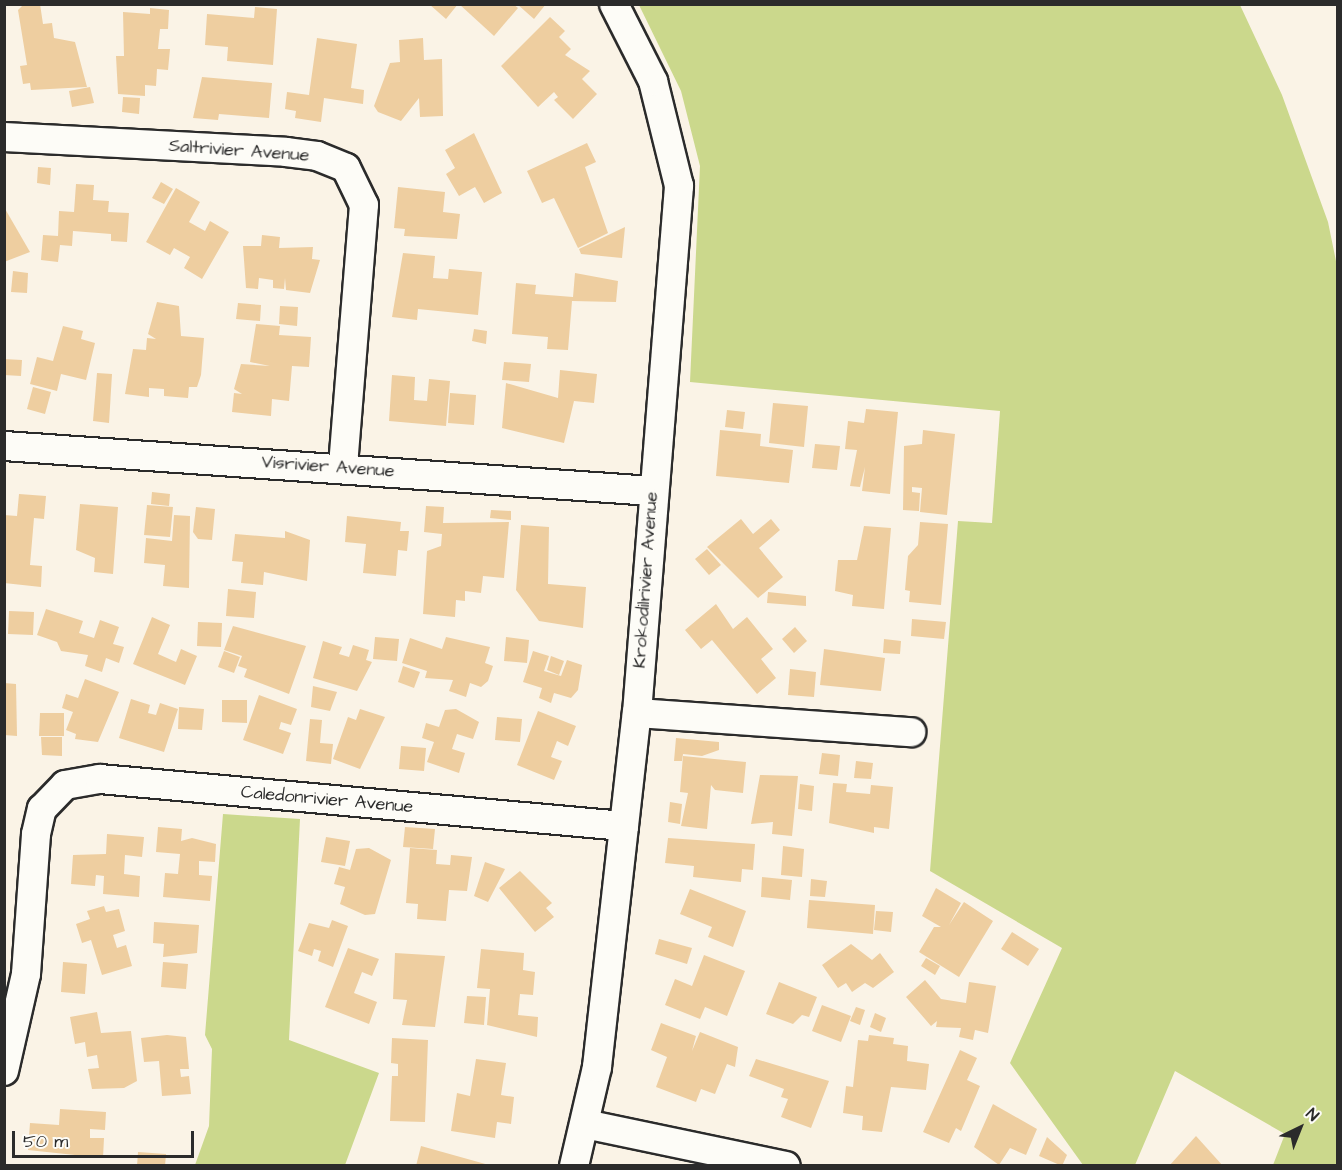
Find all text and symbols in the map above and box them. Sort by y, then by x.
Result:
street label: Saltrivier Avenue [168,135,310,167]
street label: Visrivier Avenue [261,452,395,482]
street label: Krokodilrivier Avenue [629,491,663,669]
street label: Caledonrivier Avenue [240,782,414,818]
north arrow [1270,1098,1330,1158]
text: N [1301,1103,1323,1126]
scale bar [15,1119,196,1157]
text: 50 m [23,1129,68,1154]

